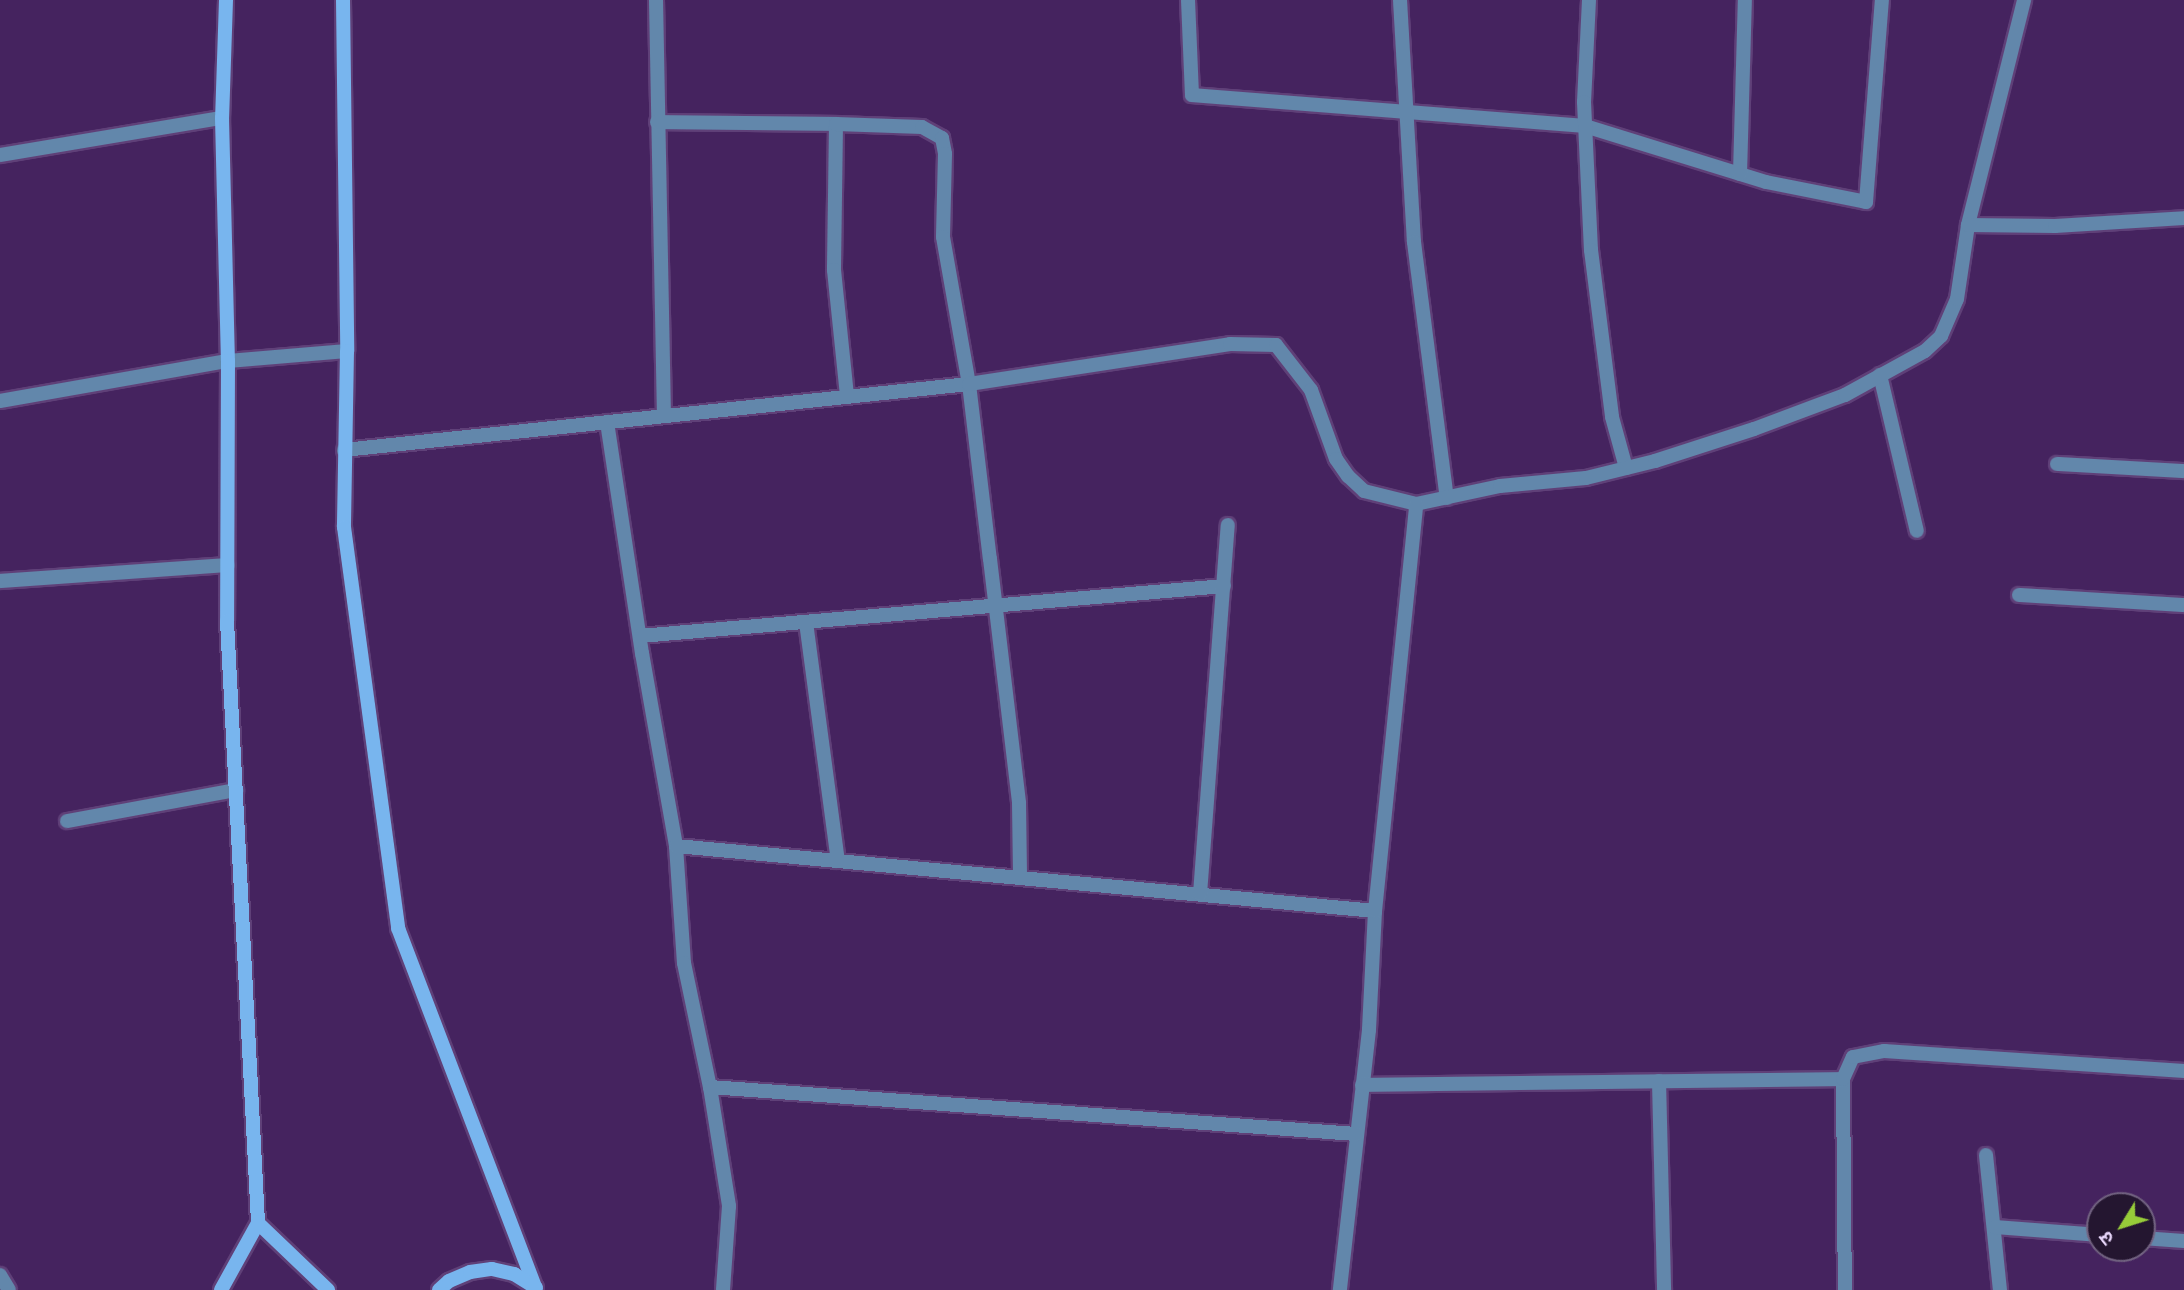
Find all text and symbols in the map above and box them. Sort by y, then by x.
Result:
north arrow [2086,1192,2156,1262]
text: उ [2092,1226,2120,1251]

